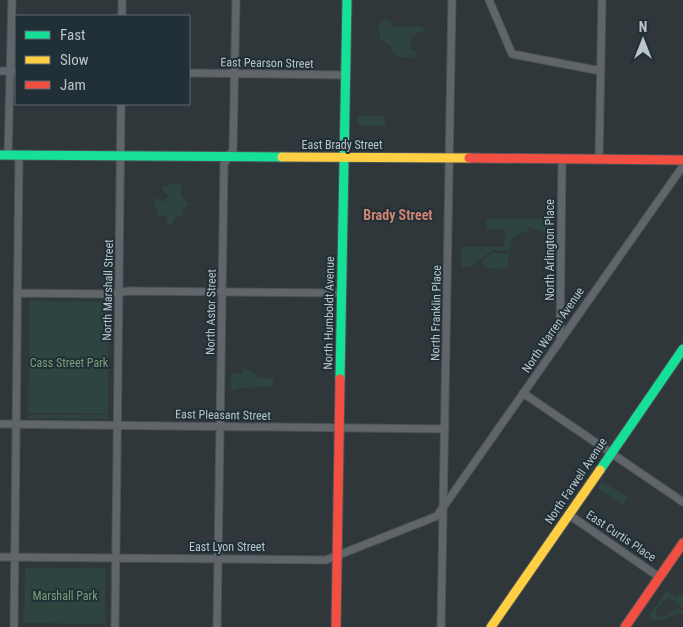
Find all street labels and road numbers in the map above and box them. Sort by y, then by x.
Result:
street label: East Pearson Street [220,55,314,71]
street label: East Brady Street [301,138,383,152]
street label: North Arlington Place [543,199,557,301]
street label: North Marshall Street [100,239,116,341]
street label: North Humboldt Avenue [321,256,337,370]
street label: North Franklin Place [428,265,444,361]
street label: North Astor Street [203,268,219,355]
street label: North Warren Avenue [519,284,587,375]
street label: East Pleasant Street [175,407,271,423]
street label: North Farwell Avenue [542,435,610,527]
street label: East Curtis Place [584,508,659,565]
street label: East Lyon Street [189,540,265,554]

